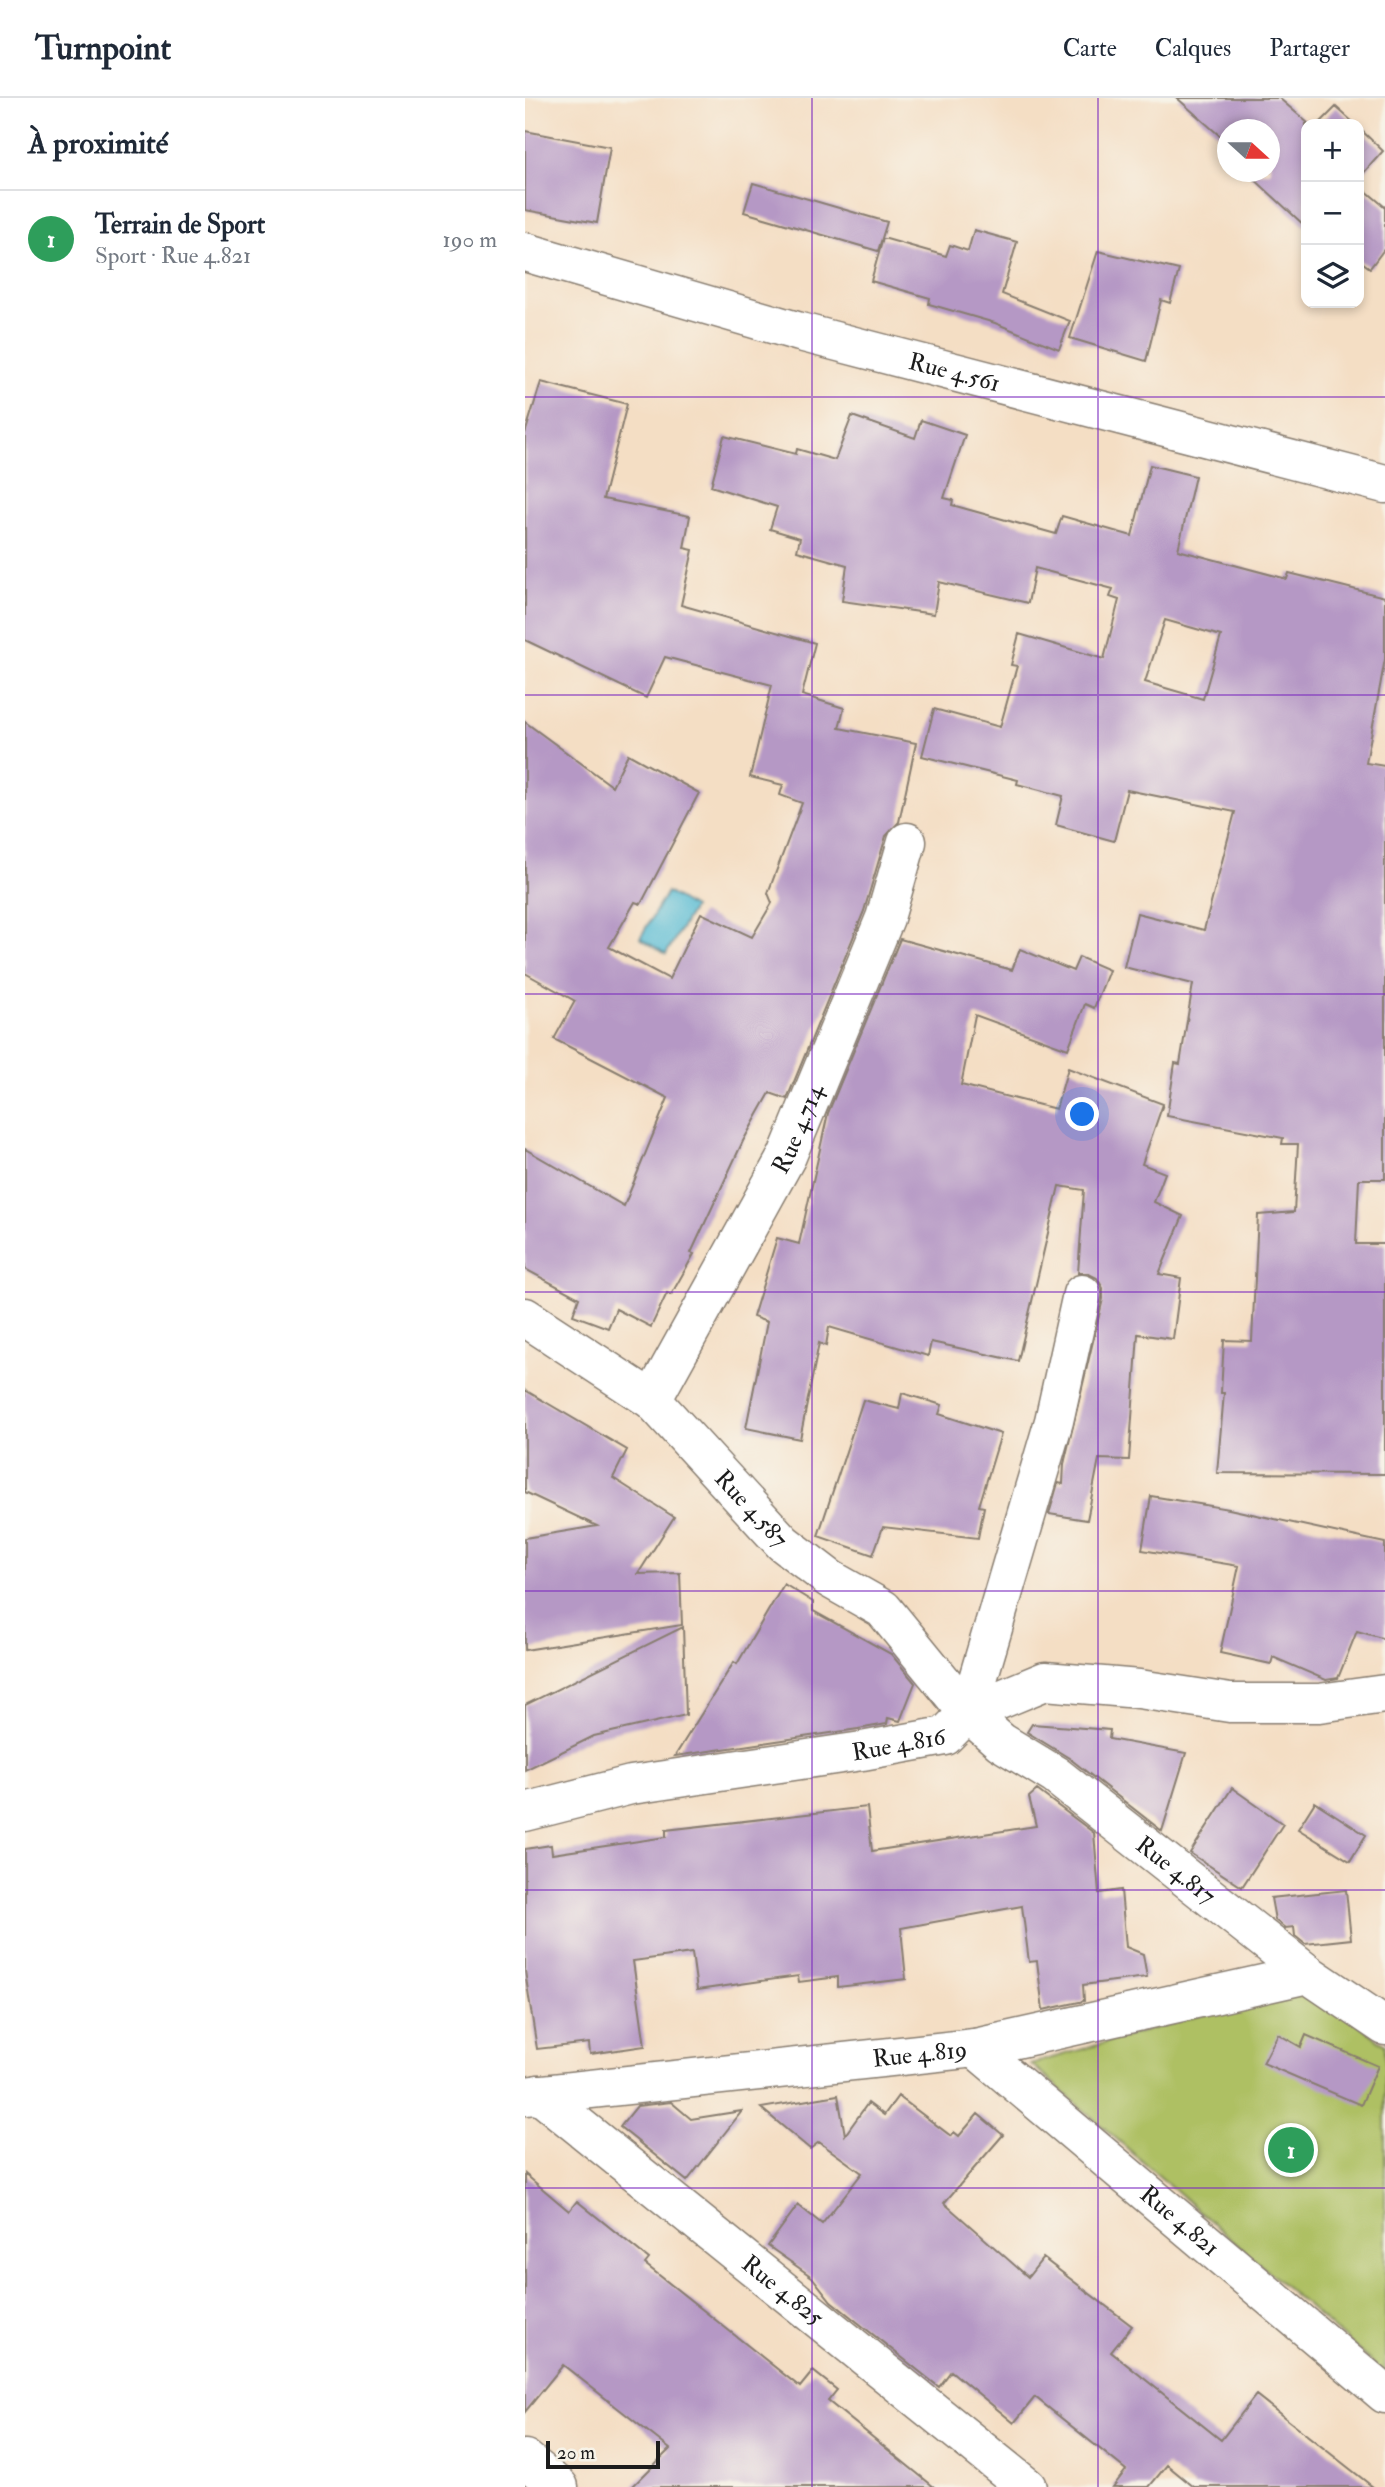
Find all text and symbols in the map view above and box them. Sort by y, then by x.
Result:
text: Turnpoint [35,28,171,69]
text: Carte [1063,33,1117,64]
text: Calques [1155,33,1231,64]
text: Partager [1269,33,1350,64]
north arrow [1217,119,1280,182]
map controls [1301,119,1364,308]
button: + [1301,119,1364,182]
text: À proximité [28,125,168,162]
button: − [1301,182,1364,245]
text: Terrain de Sport [95,209,265,241]
text: 1 [47,225,55,254]
text: 190 m [443,225,497,254]
text: Sport · Rue 4.821 [95,241,251,270]
button: layers [1301,245,1364,308]
street label: Rue 4.561 [905,346,1003,399]
street label: Rue 4.714 [765,1079,831,1179]
your location [1065,1097,1099,1131]
street label: Rue 4.587 [708,1463,795,1554]
street label: Rue 4.816 [850,1721,950,1768]
street label: Rue 4.817 [1129,1829,1222,1911]
street label: Rue 4.819 [871,2034,969,2075]
pin: 1 [1268,2124,1314,2176]
street label: Rue 4.821 [1133,2179,1226,2264]
street label: Rue 4.825 [735,2248,830,2333]
scale bar [546,2438,660,2470]
text: 20 m [557,2441,595,2465]

